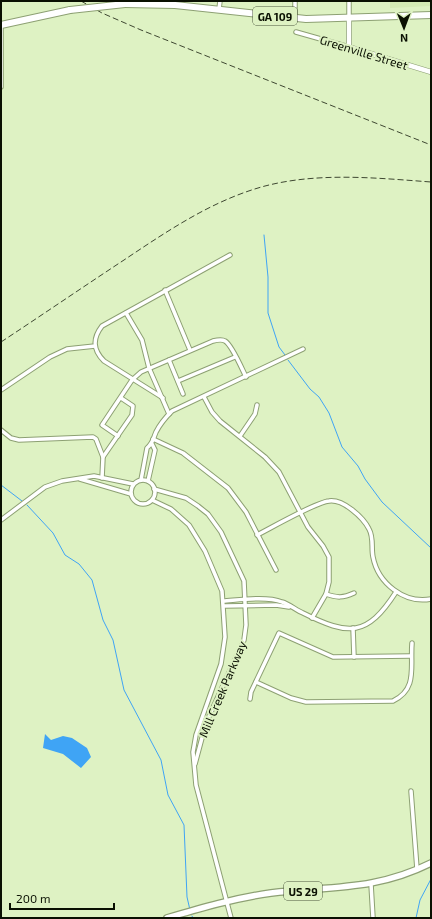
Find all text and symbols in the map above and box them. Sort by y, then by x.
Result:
road number: GA 109 [253,7,297,25]
north arrow [384,8,424,48]
street label: Greenville Street [318,32,410,72]
text: N [400,32,408,45]
street label: Mill Creek Parkway [195,638,249,739]
road number: US 29 [284,882,322,900]
scale bar [10,885,114,911]
text: 200 m [16,891,50,905]

